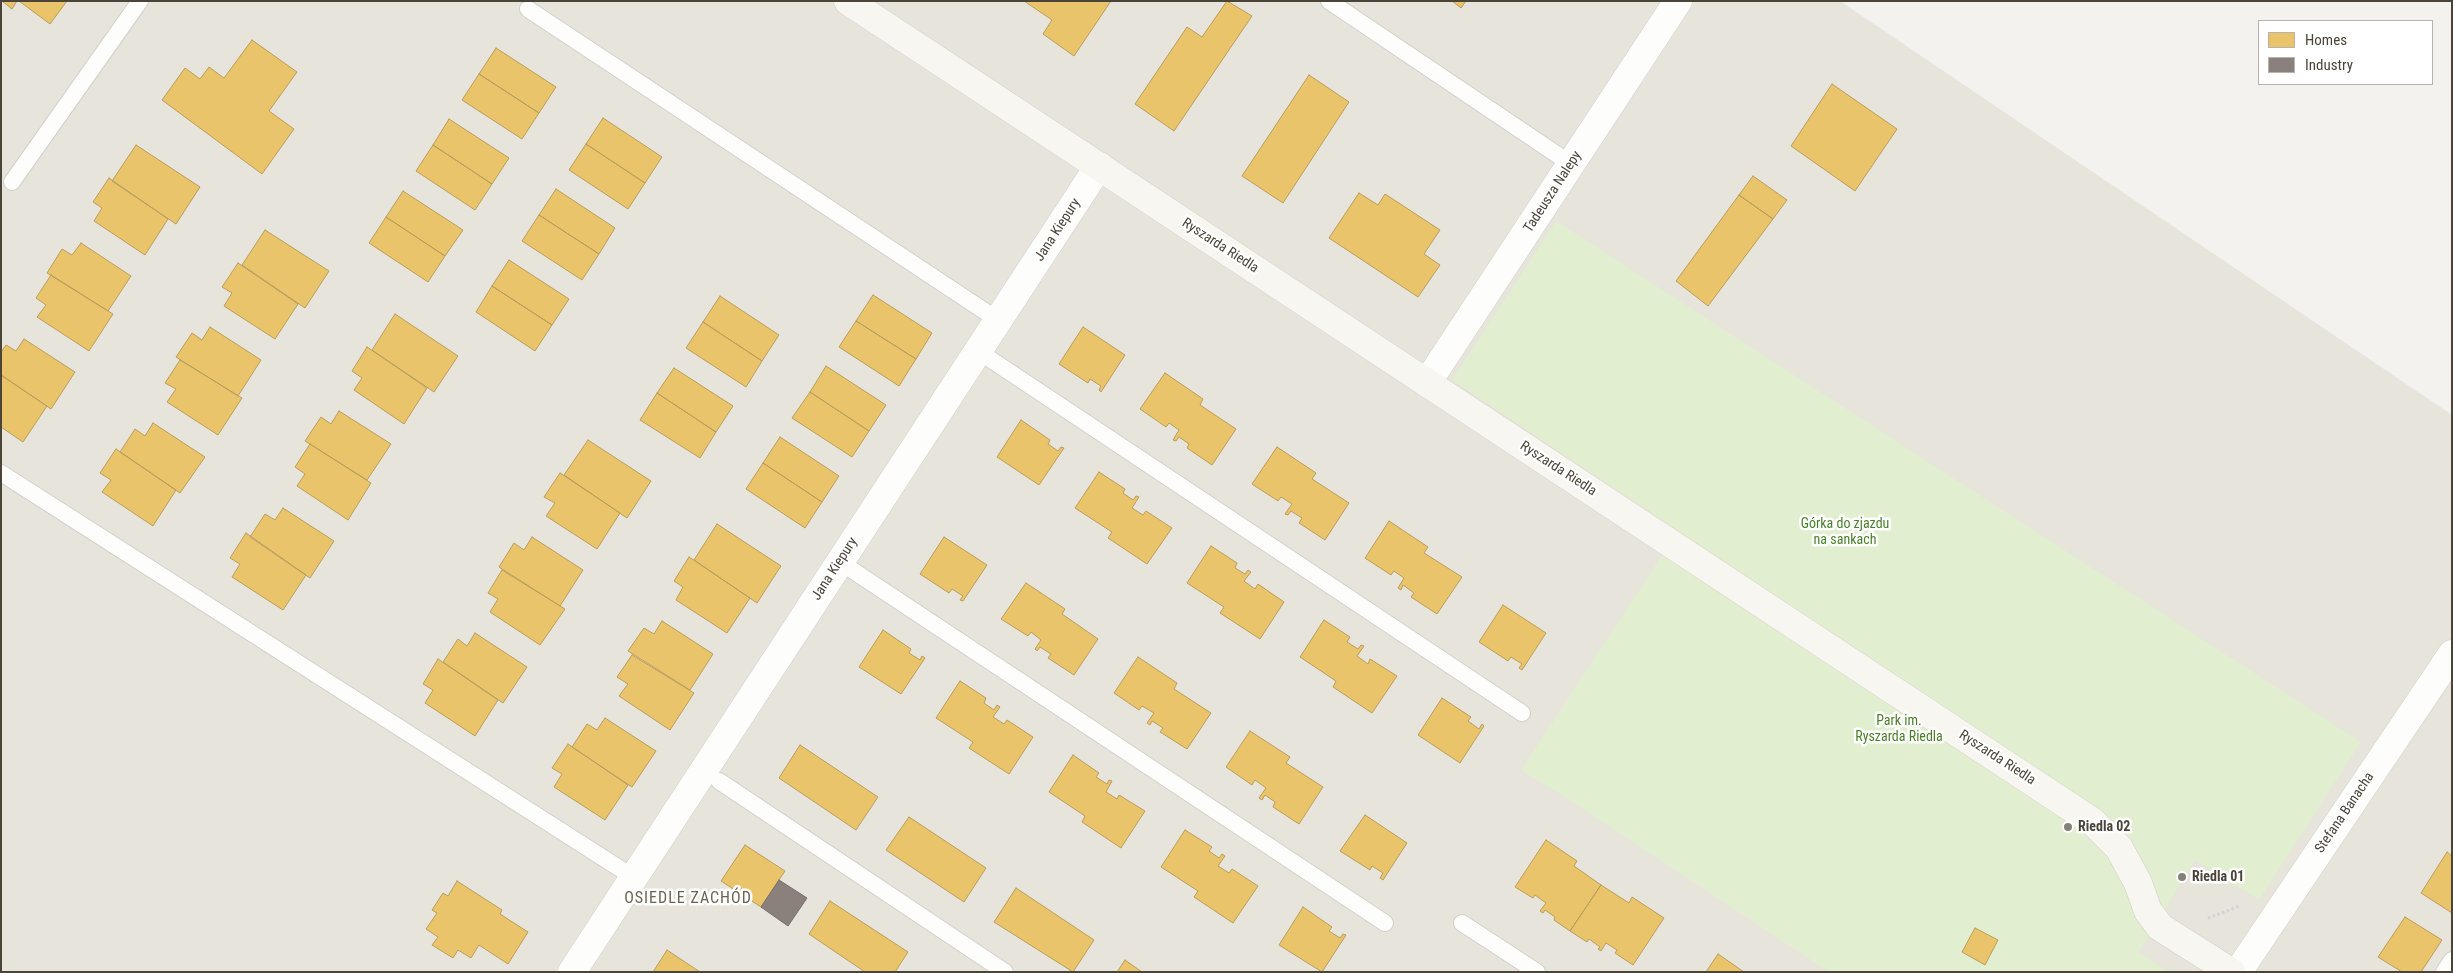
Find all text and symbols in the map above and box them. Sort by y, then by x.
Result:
legend [2258,20,2433,85]
text: Homes [2305,31,2347,49]
text: Industry [2305,56,2353,74]
street label: Tadeusza Nalepy [1520,148,1586,236]
street label: Jana Kiepury [1031,195,1085,265]
street label: Ryszarda Riedla [1179,215,1261,277]
street label: Ryszarda Riedla [1517,438,1599,500]
park label: Górka do zjazdu na sankach [1801,516,1889,548]
street label: Jana Kiepury [808,534,862,604]
park label: Park im. Ryszarda Riedla [1855,713,1943,746]
street label: Ryszarda Riedla [1956,727,2038,789]
street label: Stefana Banacha [2312,770,2378,856]
place label: Riedla 02 [2078,819,2130,835]
marker: Riedla 02 [2062,821,2074,833]
place label: Riedla 01 [2192,869,2244,885]
marker: Riedla 01 [2176,871,2188,883]
district label: OSIEDLE ZACHÓD [622,889,754,909]

